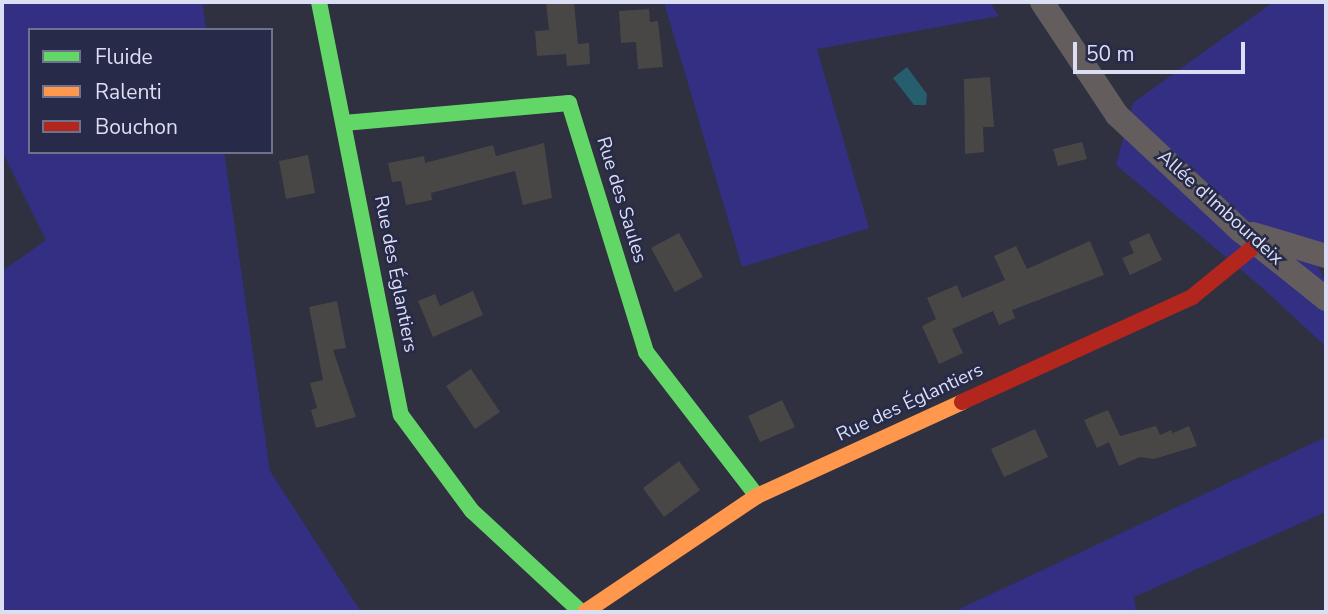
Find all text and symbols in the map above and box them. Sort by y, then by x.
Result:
legend [28,28,273,154]
scale bar [1076,28,1248,72]
text: 50 m [1086,40,1135,68]
text: Fluide [95,43,153,71]
text: Ralenti [95,78,162,106]
text: Bouchon [95,113,178,141]
street label: Rue des Saules [591,134,651,266]
street label: Allée d'Imbourdeix [1153,146,1287,270]
street label: Rue des Églantiers [369,194,421,354]
street label: Rue des Églantiers [833,359,987,447]

